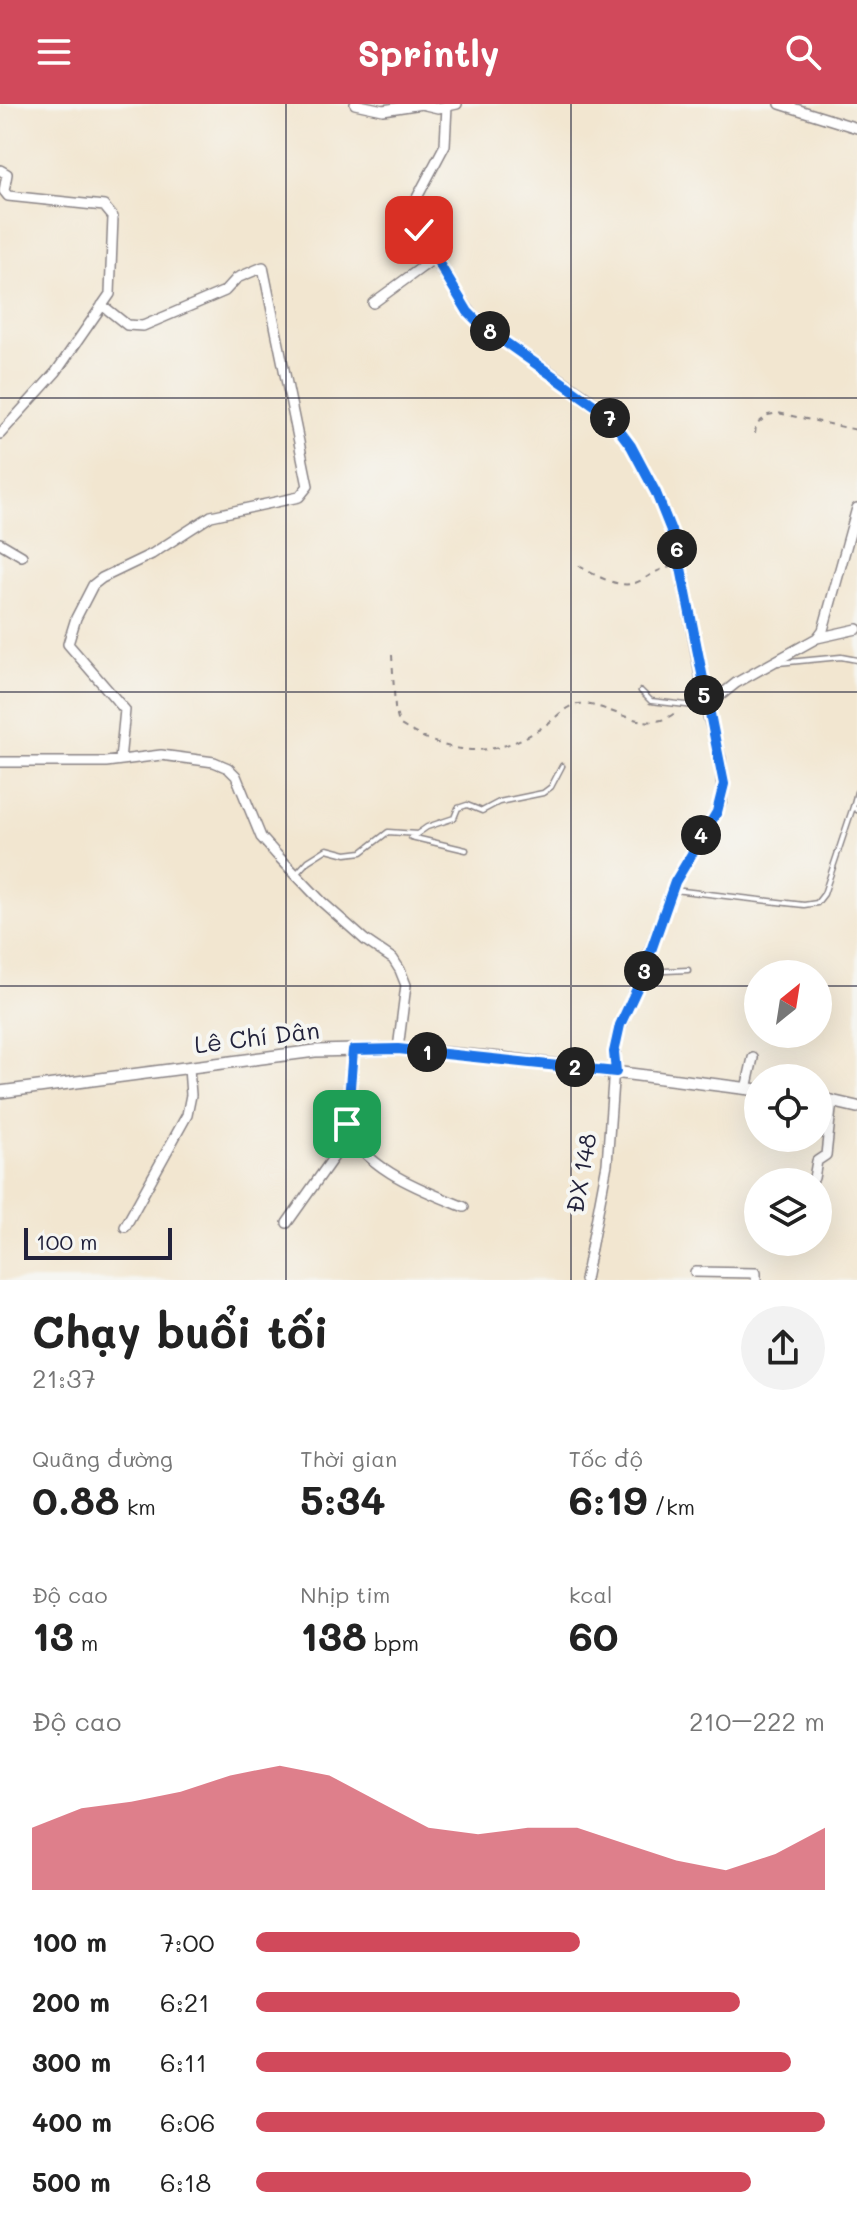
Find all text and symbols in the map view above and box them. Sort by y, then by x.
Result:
text: Sprintly [357,29,500,76]
icon: menu [32,30,76,74]
icon: search [781,30,825,74]
pin [385,196,453,264]
icon: check [397,208,441,252]
pin: 8 [470,311,510,351]
text: 8 [483,316,497,345]
pin: 7 [590,398,630,438]
text: 7 [604,403,616,432]
pin: 6 [657,529,697,569]
text: 6 [670,534,684,563]
pin: 5 [684,675,724,715]
text: 5 [698,680,710,709]
pin: 4 [681,815,721,855]
text: 4 [694,820,708,849]
pin: 3 [624,951,664,991]
text: 3 [637,956,651,985]
north arrow [744,960,832,1048]
map controls [744,960,832,1256]
street label: Lê Chí Dân [192,1013,321,1060]
pin: 1 [407,1032,447,1072]
text: 1 [422,1037,432,1066]
pin: 2 [555,1047,595,1087]
text: 2 [569,1052,581,1081]
button: locate [744,1064,832,1152]
pin [313,1090,381,1158]
icon: arrive [325,1102,369,1146]
street label: ĐX 148 [558,1131,603,1215]
button: layers [744,1168,832,1256]
scale bar [24,1224,172,1260]
text: 100 m [36,1227,98,1256]
text: Chạy buổi tối [32,1302,329,1359]
button: share [741,1306,825,1390]
text: 21:37 [32,1361,96,1395]
text: Quãng đường [32,1444,173,1473]
text: Thời gian [300,1444,397,1473]
text: Tốc độ [569,1444,643,1473]
text: 0.88 [32,1473,120,1525]
text: 5:34 [300,1473,386,1525]
text: 6:19 [569,1473,647,1525]
text: km [120,1492,156,1521]
text: /km [647,1492,695,1521]
text: Độ cao [32,1580,108,1609]
text: Nhịp tim [300,1580,390,1609]
text: kcal [569,1580,613,1609]
text: 13 [32,1609,74,1661]
text: 138 [300,1609,367,1661]
text: 60 [569,1609,619,1661]
text: m [74,1628,98,1657]
text: bpm [367,1628,419,1657]
text: Độ cao [32,1704,121,1738]
text: 210–222 m [689,1704,825,1738]
text: 100 m [32,1925,107,1959]
text: 7:00 [160,1925,215,1959]
text: 200 m [32,1985,110,2019]
text: 6:21 [160,1985,210,2019]
text: 300 m [32,2045,111,2079]
text: 6:11 [160,2045,207,2079]
text: 400 m [32,2105,112,2139]
text: 6:06 [160,2105,216,2139]
text: 500 m [32,2165,111,2199]
text: 6:18 [160,2165,211,2199]

